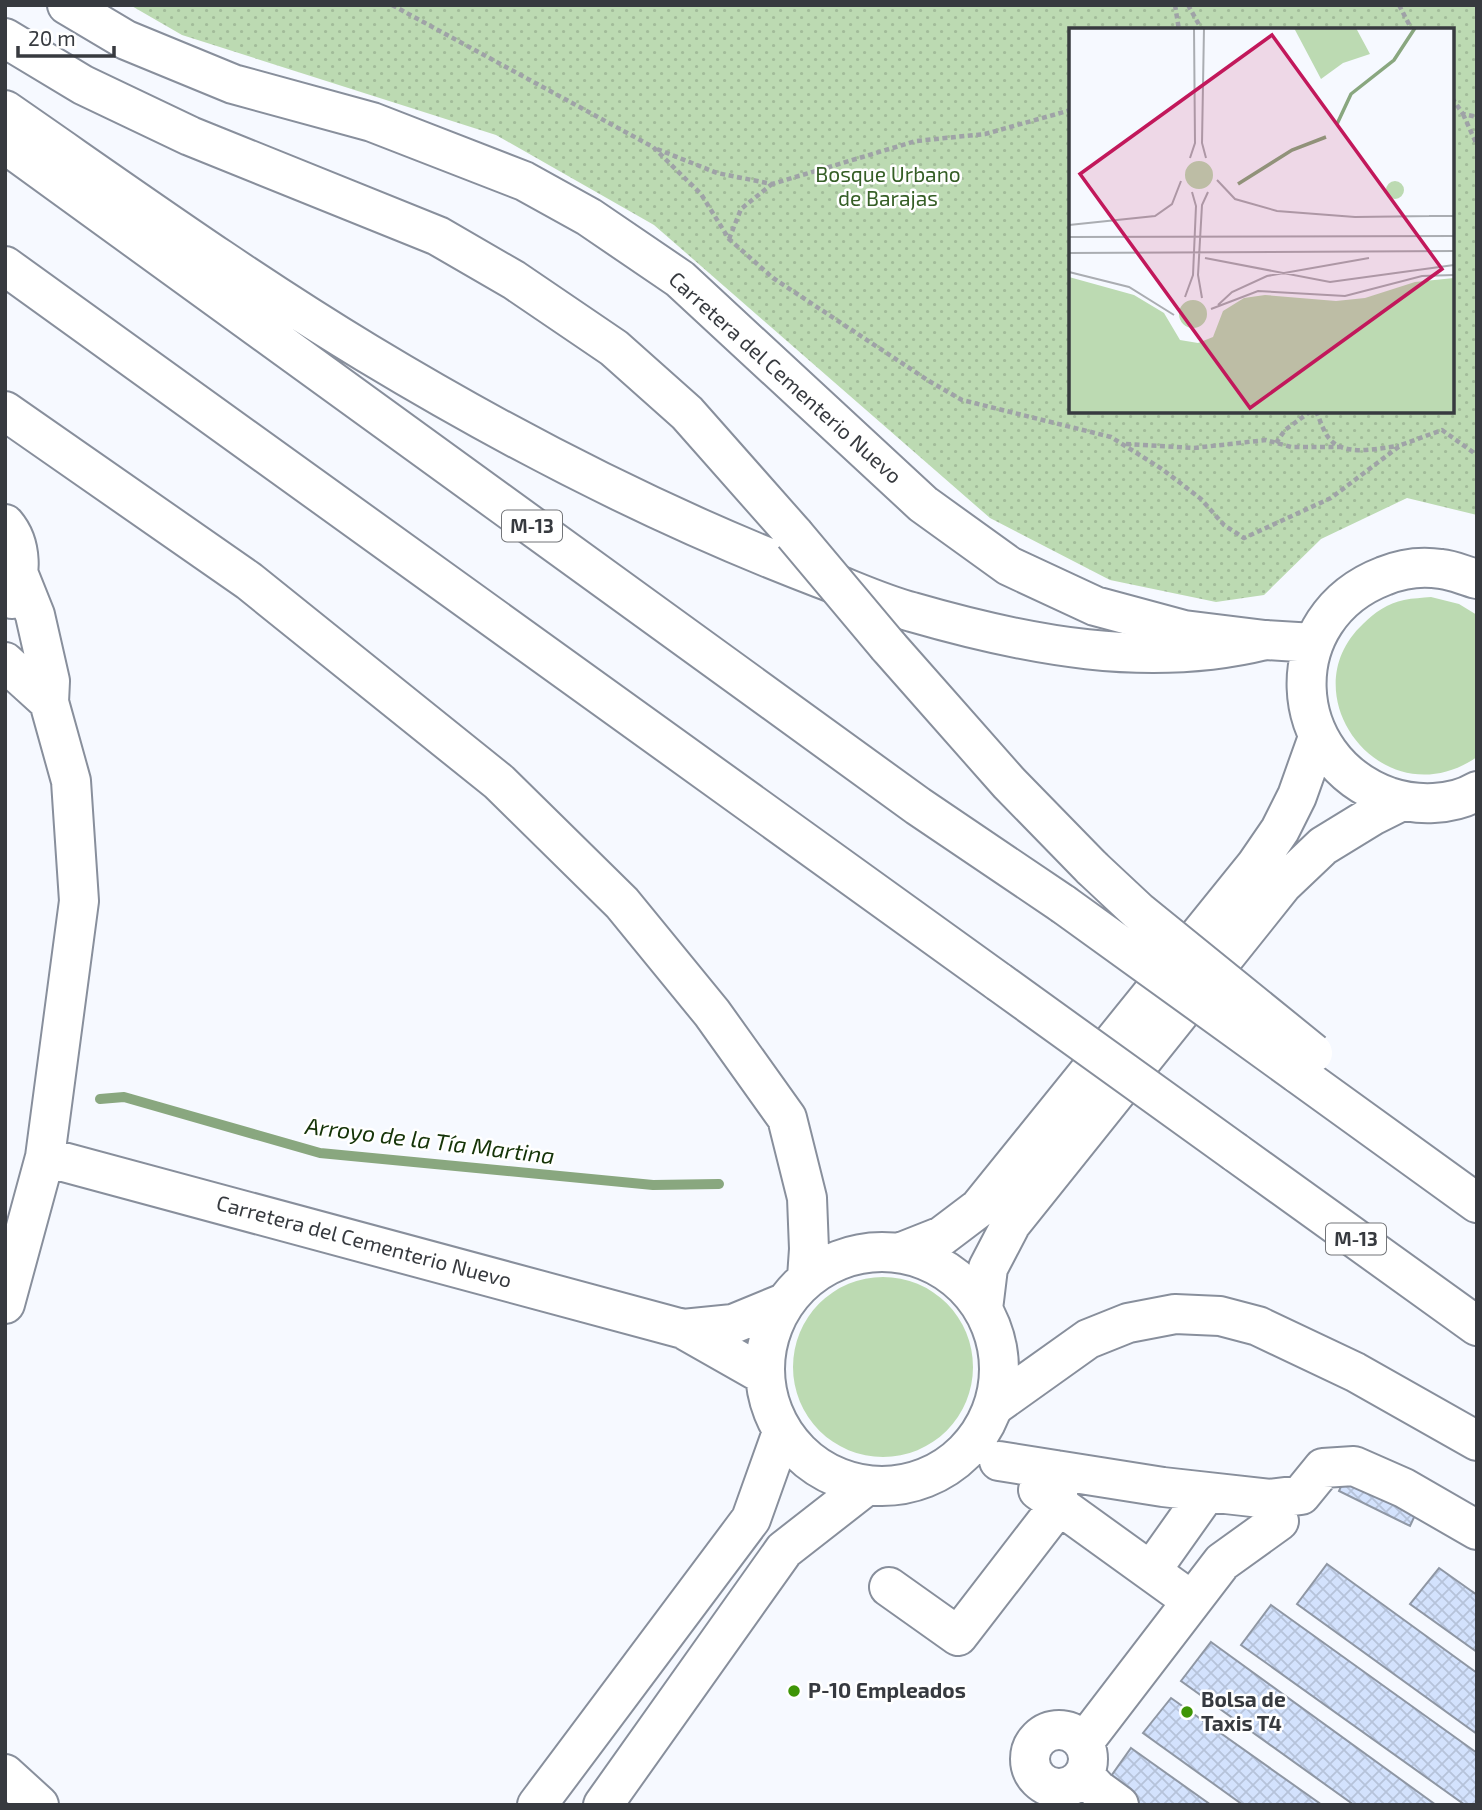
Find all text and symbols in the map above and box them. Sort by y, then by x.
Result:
scale bar [18,14,114,58]
text: 20 m [28,25,76,50]
inset map [1069,28,1454,413]
park label: Bosque Urbano de Barajas [815,161,961,211]
street label: Carretera del Cementerio Nuevo [664,266,908,488]
road number: M-13 [502,510,562,541]
water label: Arroyo de la Tía Martina [303,1111,556,1169]
street label: Carretera del Cementerio Nuevo [214,1189,515,1292]
road number: M-13 [1326,1224,1386,1254]
place label: P-10 Empleados [808,1677,966,1702]
marker: P-10 Empleados [786,1683,802,1699]
place label: Bolsa de Taxis T4 [1201,1686,1286,1735]
marker: Bolsa de Taxis T4 [1179,1704,1195,1720]

